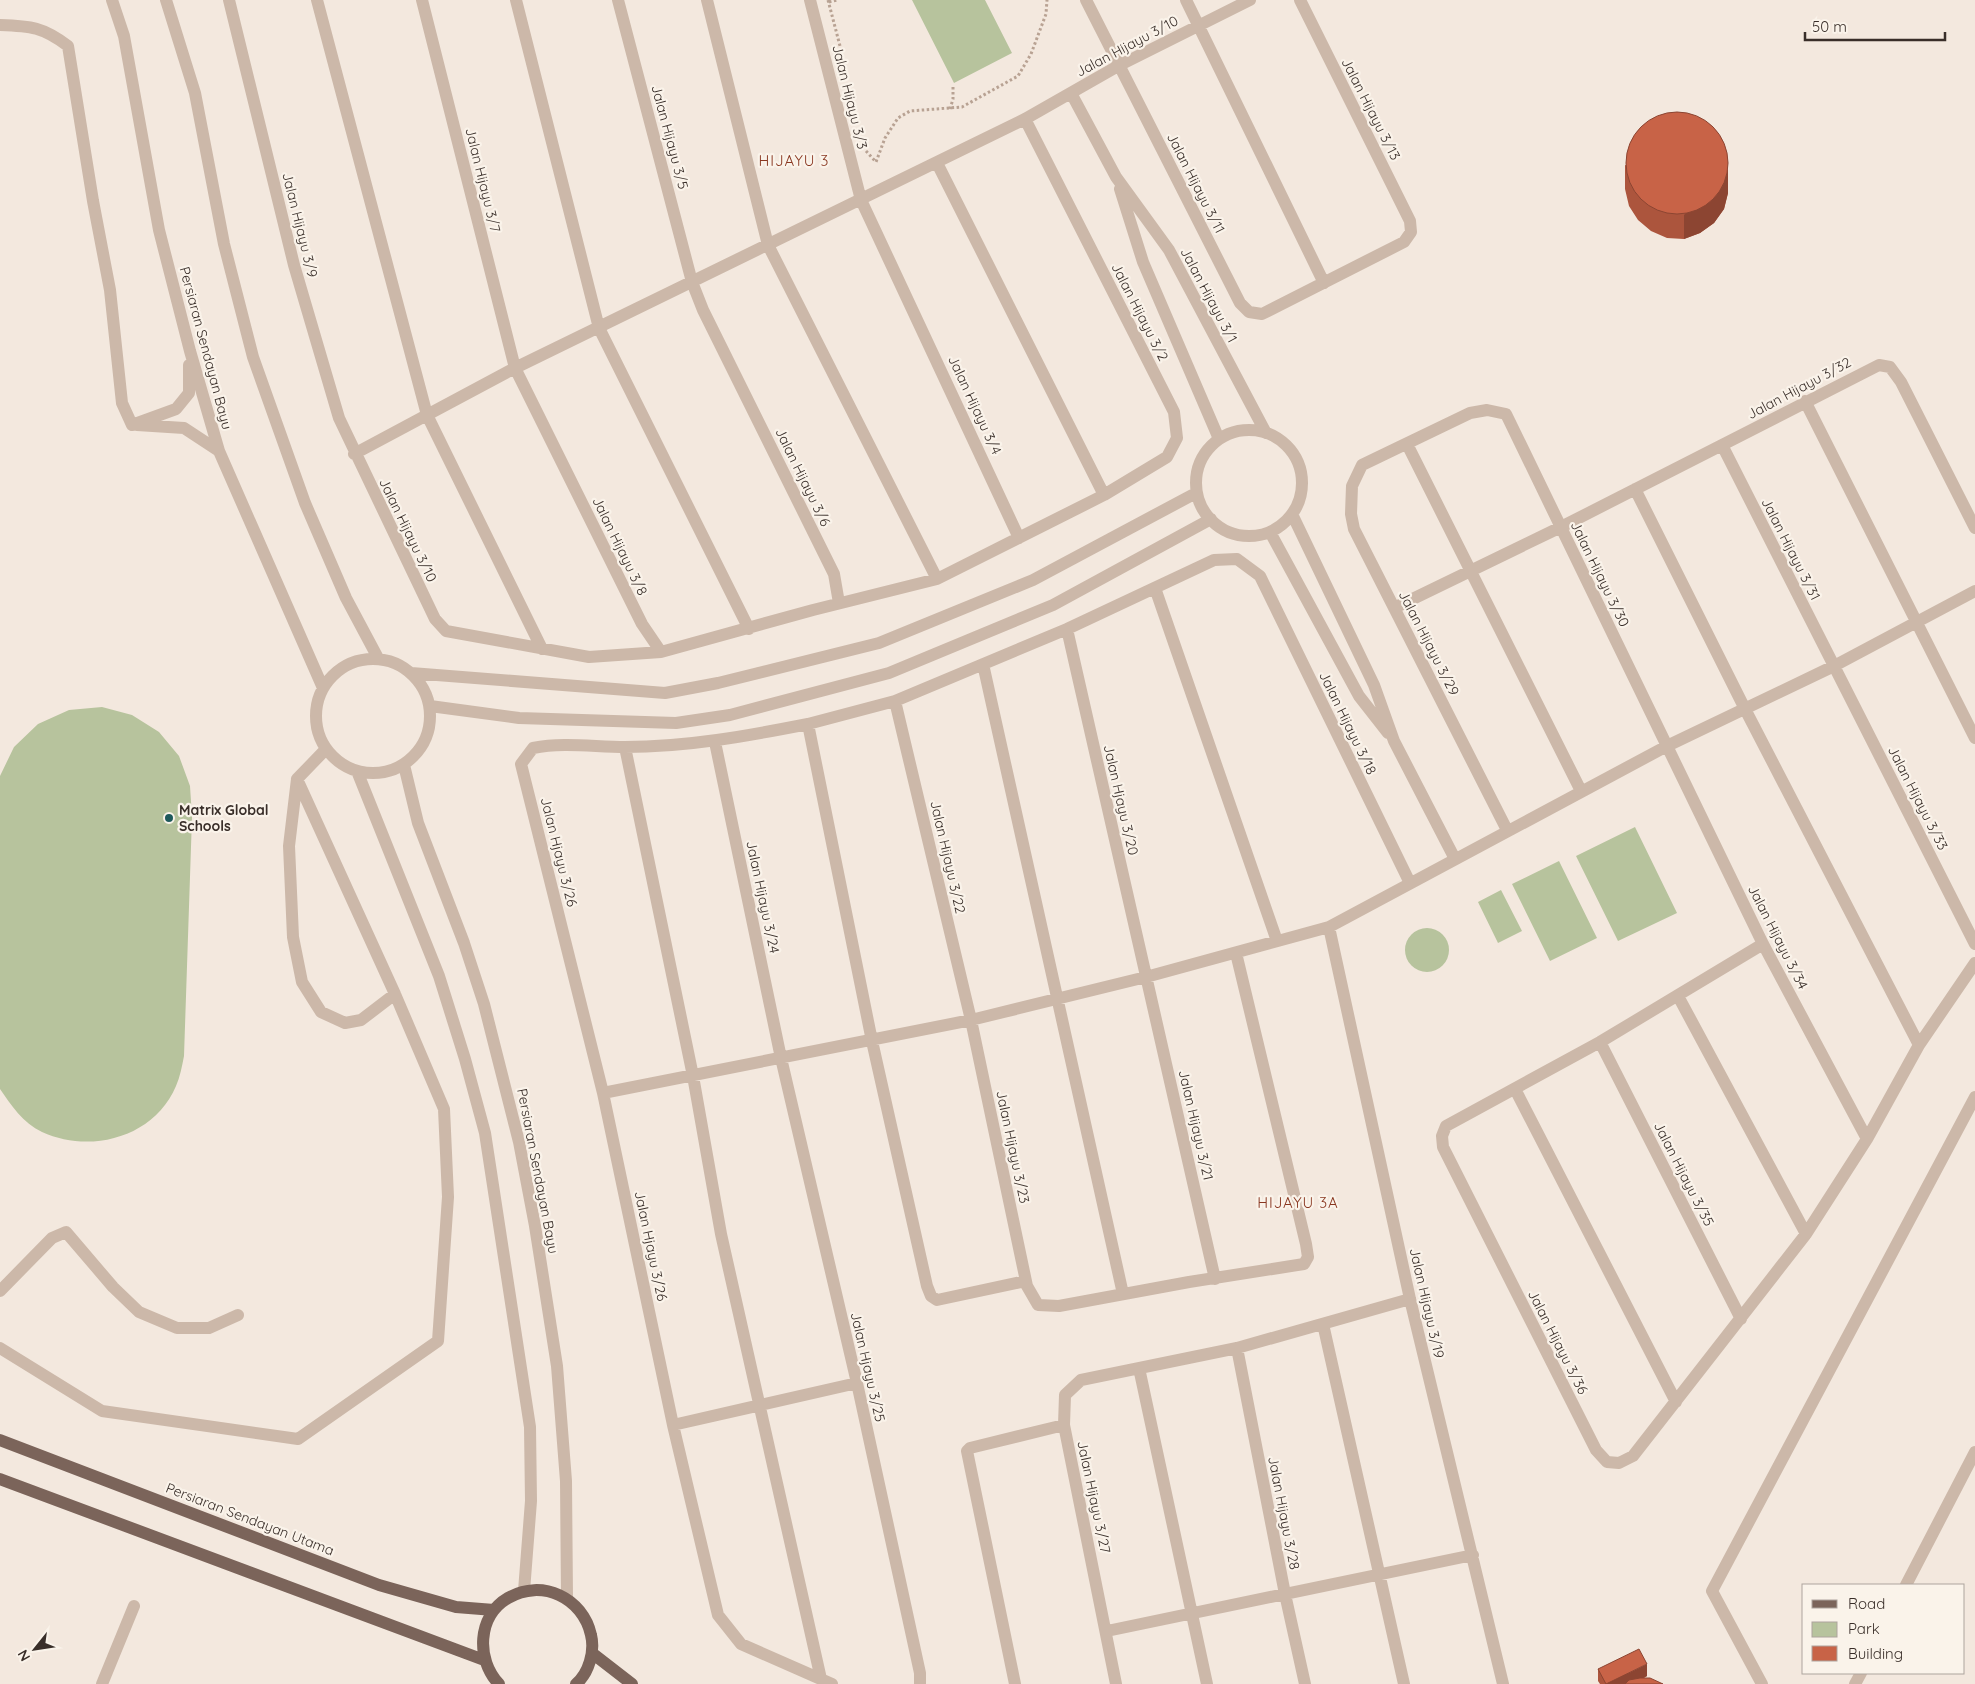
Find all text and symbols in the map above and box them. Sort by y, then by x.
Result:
scale bar [1805,10,1945,42]
street label: Jalan Hijayu 3/10 [1073,11,1181,81]
text: 50 m [1812,17,1847,36]
street label: Jalan Hijayu 3/3 [828,43,872,151]
street label: Jalan Hijayu 3/13 [1337,55,1405,163]
street label: Jalan Hijayu 3/5 [647,83,693,191]
street label: Jalan Hijayu 3/7 [461,126,505,234]
street label: Jalan Hijayu 3/11 [1163,130,1229,236]
district label: HIJAYU 3 [759,151,829,170]
street label: Jalan Hijayu 3/9 [278,171,322,280]
street label: Jalan Hijayu 3/1 [1176,244,1242,346]
street label: Jalan Hijayu 3/2 [1108,260,1173,364]
street label: Persiaran Sendayan Bayu [176,265,236,431]
street label: Jalan Hijayu 3/4 [944,353,1006,457]
street label: Jalan Hijayu 3/32 [1744,353,1854,423]
street label: Jalan Hijayu 3/6 [771,425,835,530]
street label: Jalan Hijayu 3/10 [375,475,441,585]
street label: Jalan Hijayu 3/8 [588,494,652,598]
street label: Jalan Hijayu 3/31 [1757,495,1825,603]
street label: Jalan Hijayu 3/30 [1567,518,1633,630]
street label: Jalan Hijayu 3/29 [1395,588,1463,699]
street label: Jalan Hijayu 3/18 [1315,668,1381,778]
street label: Jalan Hjayu 3/20 [1100,743,1142,857]
street label: Jalan Hijayu 3/33 [1884,743,1952,853]
street label: Jalan Hjayu 3/26 [537,795,581,909]
street label: Jalan Hijayu 3/22 [926,799,970,915]
place label: Matrix Global Schools [179,801,269,835]
marker: Matrix Global Schools [163,812,175,824]
street label: Jalan Hijayu 3/24 [742,839,784,955]
street label: Jalan Hijayu 3/34 [1744,882,1812,992]
street label: Jalan Hijayu 3/21 [1175,1068,1217,1182]
street label: Persiaran Sendayan Bayu [513,1087,563,1255]
street label: Jalan Hijayu 3/23 [992,1089,1034,1205]
street label: Jalan Hijayu 3/35 [1650,1119,1718,1229]
street label: Jalan Hjayu 3/26 [631,1189,672,1303]
district label: HIJAYU 3A [1257,1193,1339,1212]
street label: Jalan Hijayu 3/19 [1406,1246,1449,1360]
street label: Jalan Hijayu 3/36 [1524,1287,1592,1398]
street label: Jalan Hjayu 3/25 [847,1310,889,1424]
street label: Jalan Hijayu 3/27 [1073,1439,1115,1555]
street label: Jalan Hijayu 3/28 [1264,1455,1304,1571]
street label: Persiaran Sendayan Utama [163,1479,337,1559]
legend [1802,1584,1965,1674]
text: Road [1848,1594,1885,1613]
text: Park [1848,1619,1880,1638]
north arrow [10,1624,60,1674]
text: Building [1848,1644,1903,1663]
text: N [13,1647,34,1664]

